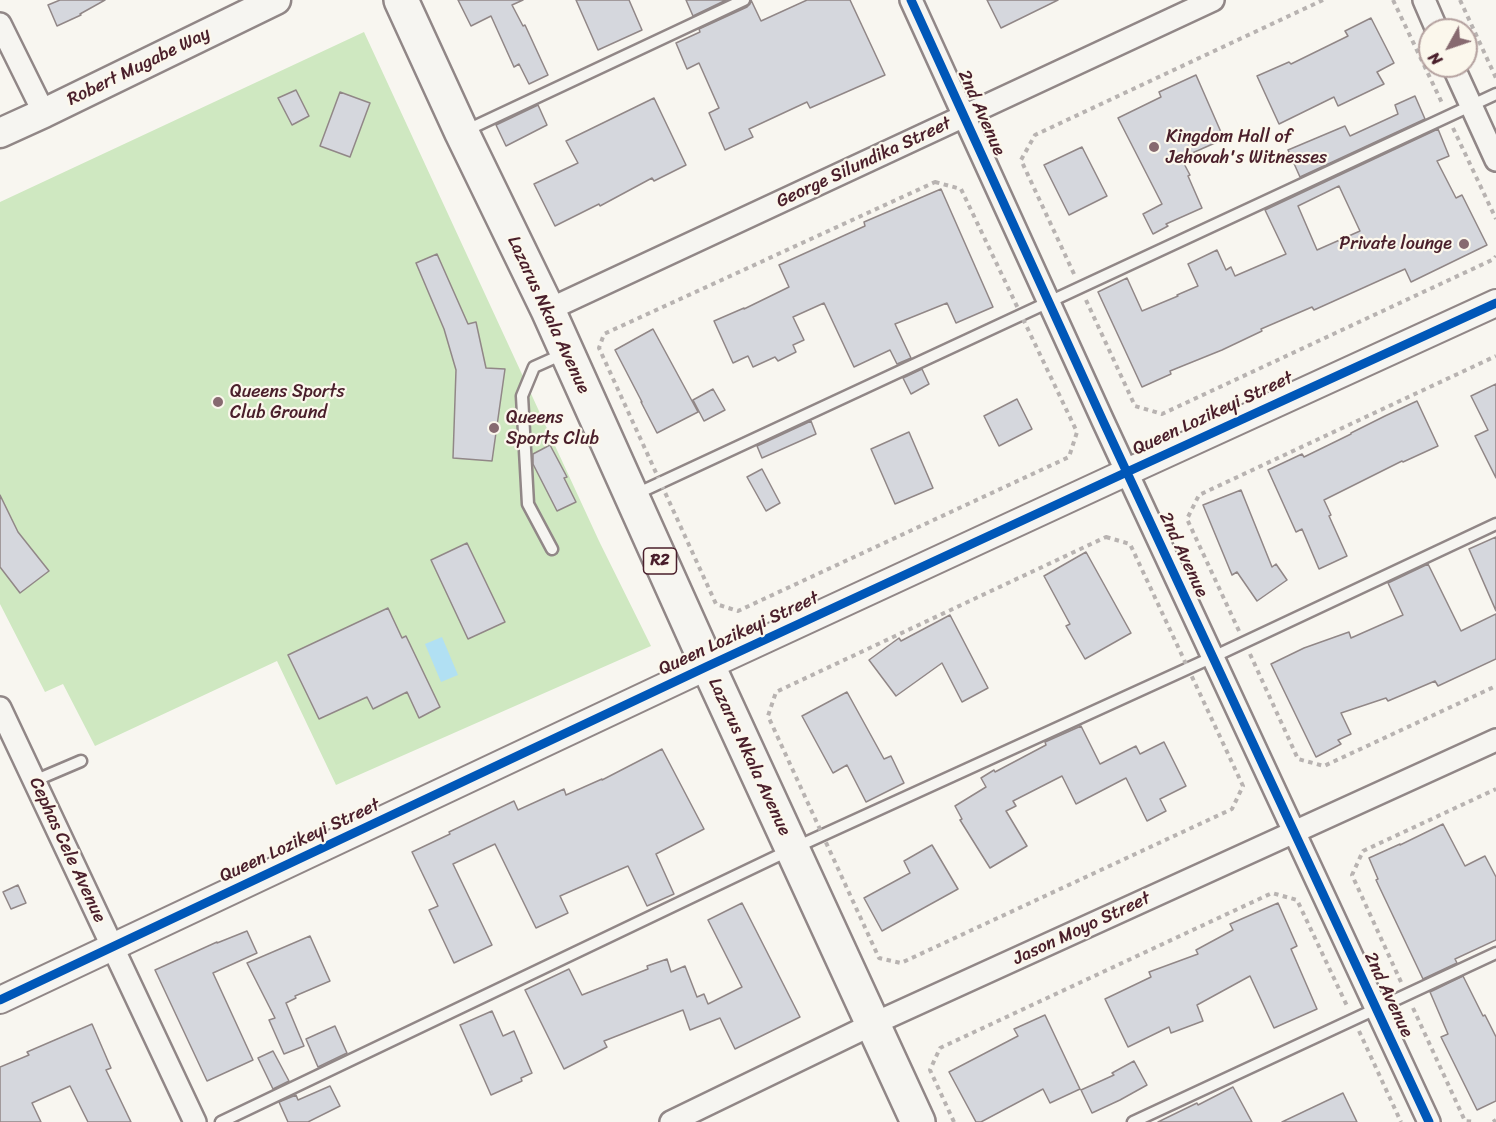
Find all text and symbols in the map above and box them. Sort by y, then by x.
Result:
north arrow [1418,18,1478,78]
street label: Robert Mugabe Way [64,23,214,111]
text: N [1421,45,1450,72]
street label: 2nd Avenue [952,67,1010,159]
street label: George Silundika Street [773,113,955,213]
place label: Kingdom Hall of Jehovah's Witnesses [1166,126,1327,168]
marker: Kingdom Hall of Jehovah's Witnesses [1147,140,1161,154]
street label: Lazarus Nkala Avenue [502,233,594,397]
place label: Private lounge [1339,233,1452,255]
marker: Private lounge [1457,237,1471,251]
street label: Queen Lozikeyi Street [1130,367,1296,461]
place label: Queens Sports Club Ground [230,381,345,424]
marker: Queens Sports Club Ground [211,395,225,409]
place label: Queens Sports Club [506,407,599,450]
marker: Queens Sports Club [487,421,501,435]
street label: 2nd Avenue [1154,509,1212,601]
road number: R2 [644,548,676,574]
street label: Queen Lozikeyi Street [656,587,822,681]
street label: Lazarus Nkala Avenue [703,675,795,839]
street label: Cephas Cele Avenue [24,774,110,926]
street label: Queen Lozikeyi Street [217,794,383,888]
street label: Jason Moyo Street [1010,888,1154,970]
street label: 2nd Avenue [1359,949,1417,1041]

